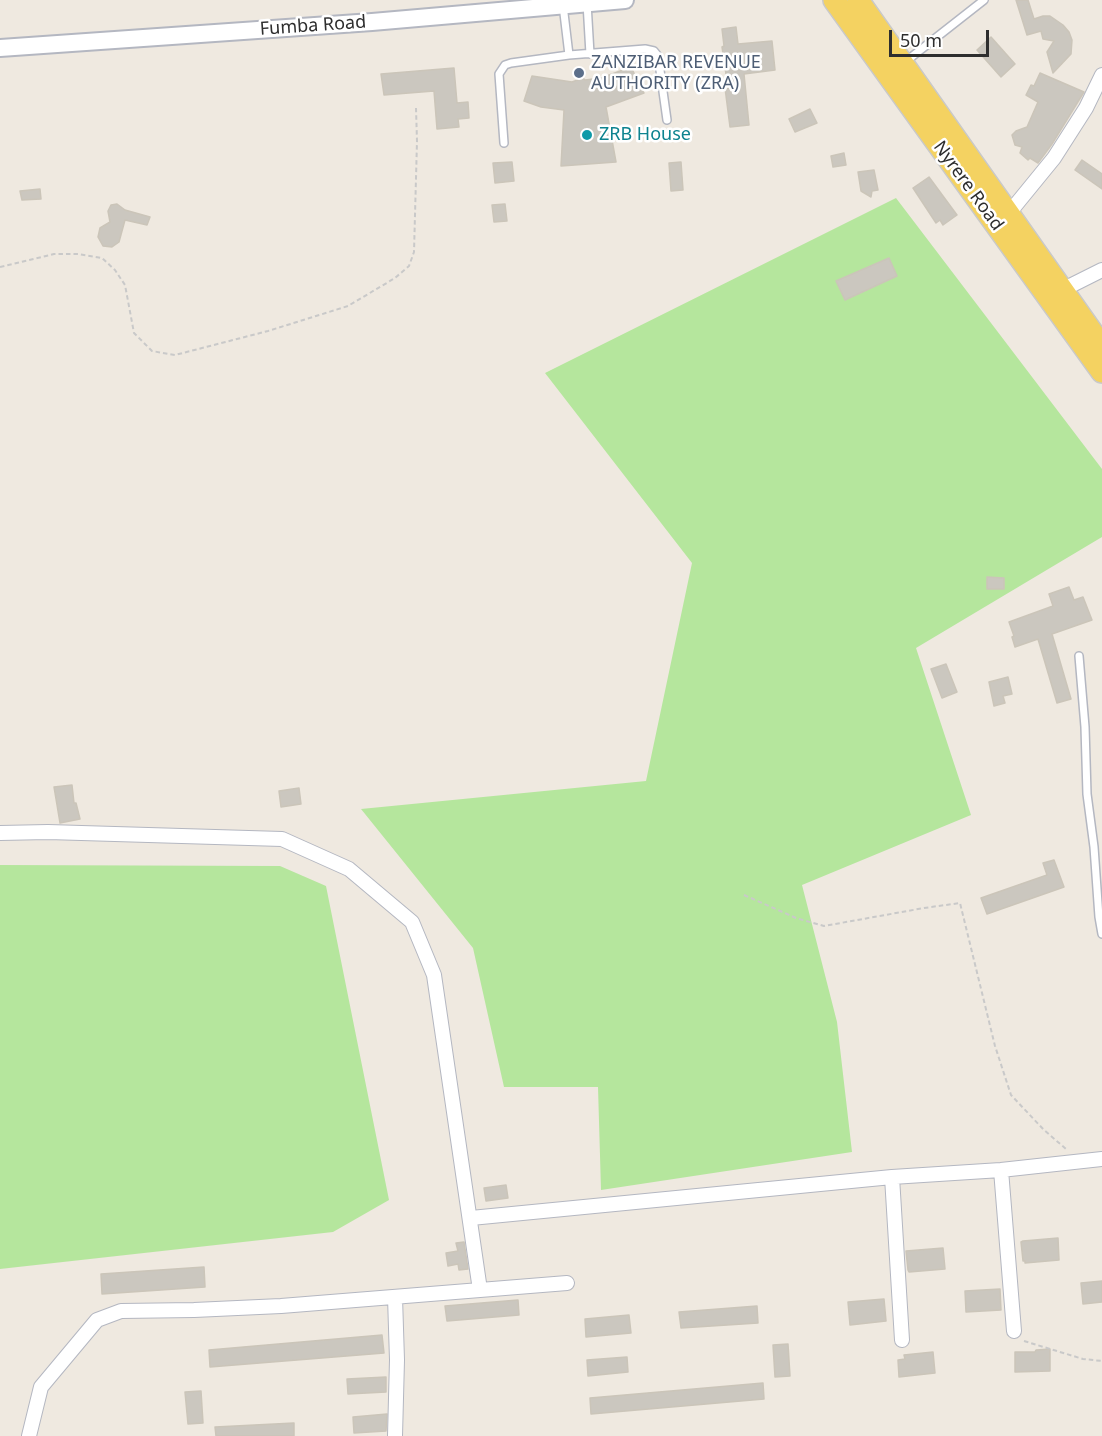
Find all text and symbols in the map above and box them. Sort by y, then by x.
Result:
street label: Fumba Road [259,12,367,40]
scale bar [892,18,992,56]
text: 50 m [900,28,942,52]
place label: ZANZIBAR REVENUE AUTHORITY (ZRA) [591,52,761,94]
marker: ZANZIBAR REVENUE AUTHORITY (ZRA) [572,66,586,80]
place label: ZRB House [599,124,691,146]
marker: ZRB House [580,128,594,142]
street label: Nyrere Road [928,137,1008,235]

